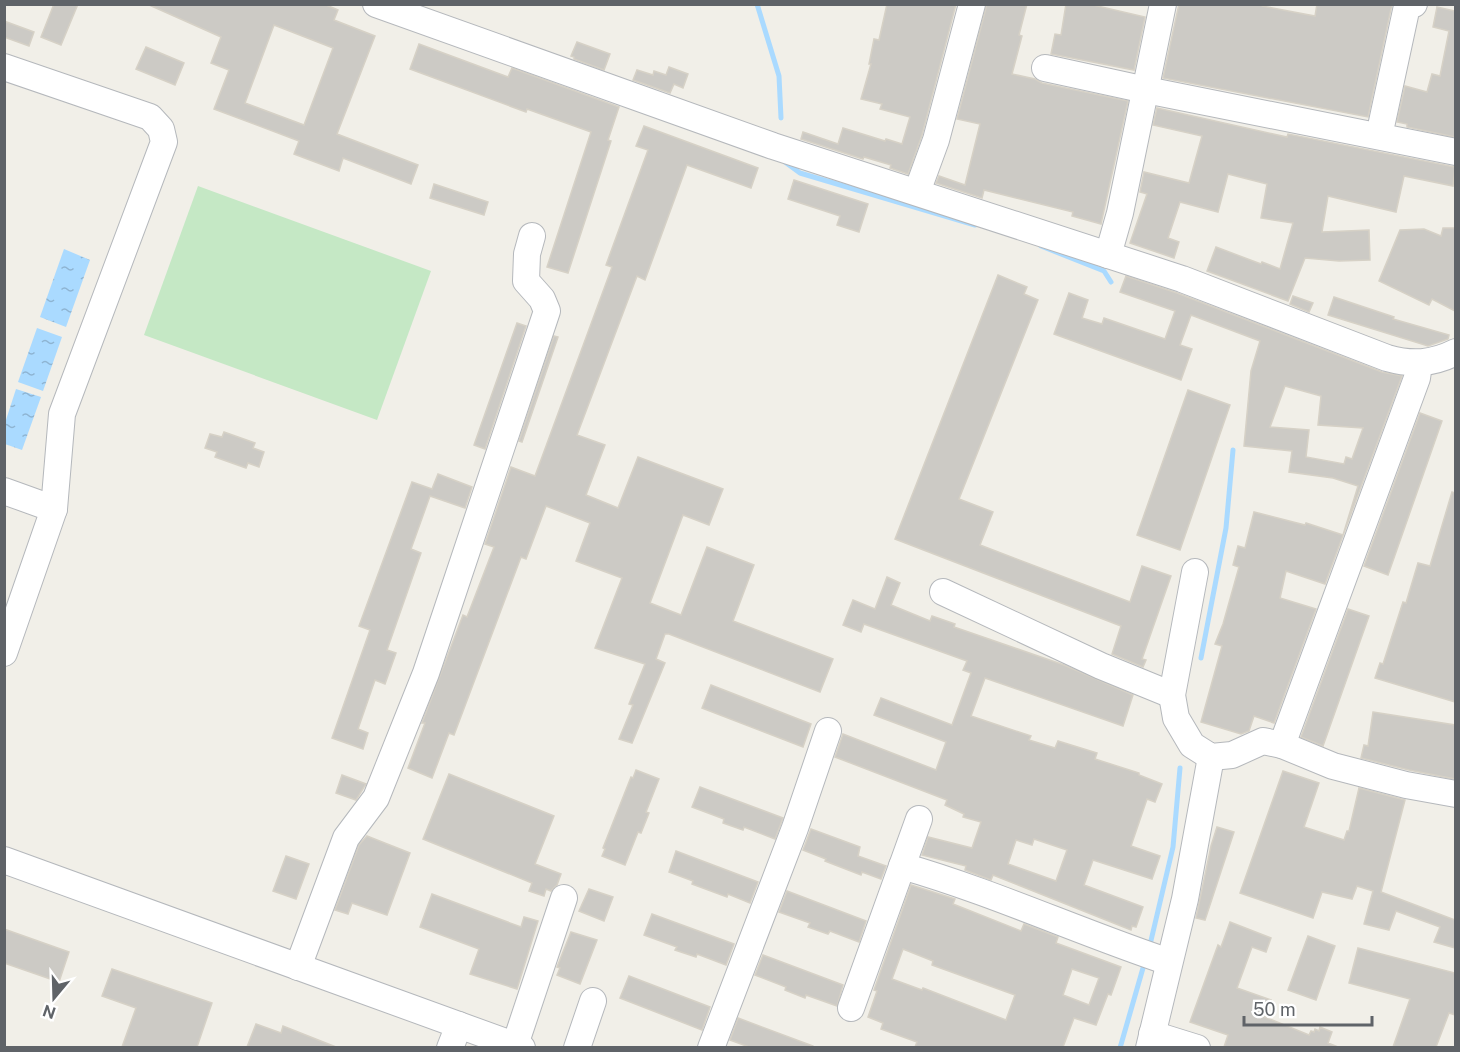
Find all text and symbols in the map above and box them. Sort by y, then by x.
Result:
north arrow [24,968,84,1028]
scale bar [1244,989,1372,1027]
text: 50 m [1253,999,1296,1020]
text: N [40,1001,58,1023]

